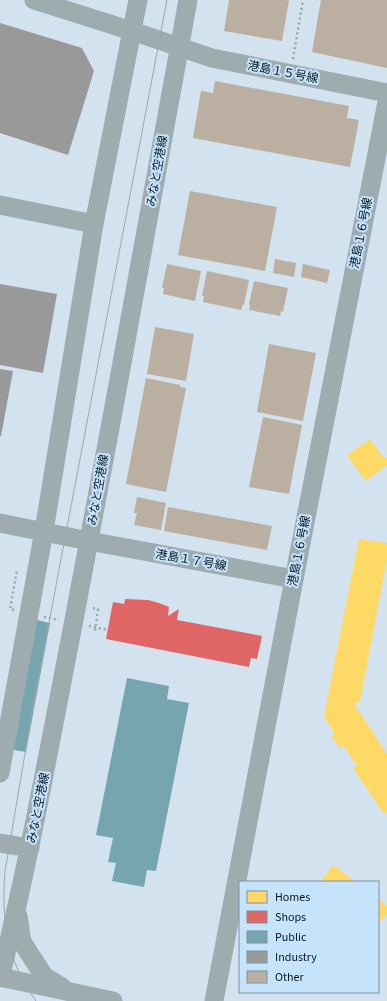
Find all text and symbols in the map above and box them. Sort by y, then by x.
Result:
street label: 港島１５号線 [246,57,320,88]
street label: みなと空港線 [143,134,172,208]
street label: 港島１６号線 [346,196,377,270]
street label: みなと空港線 [84,453,113,527]
street label: 港島１６号線 [284,514,315,588]
street label: 港島１７号線 [154,546,228,575]
street label: みなと空港線 [23,771,54,845]
legend [239,881,379,993]
text: Homes [275,889,310,906]
text: Shops [275,909,306,926]
text: Public [275,929,307,946]
text: Industry [275,949,317,966]
text: Other [275,969,305,986]

